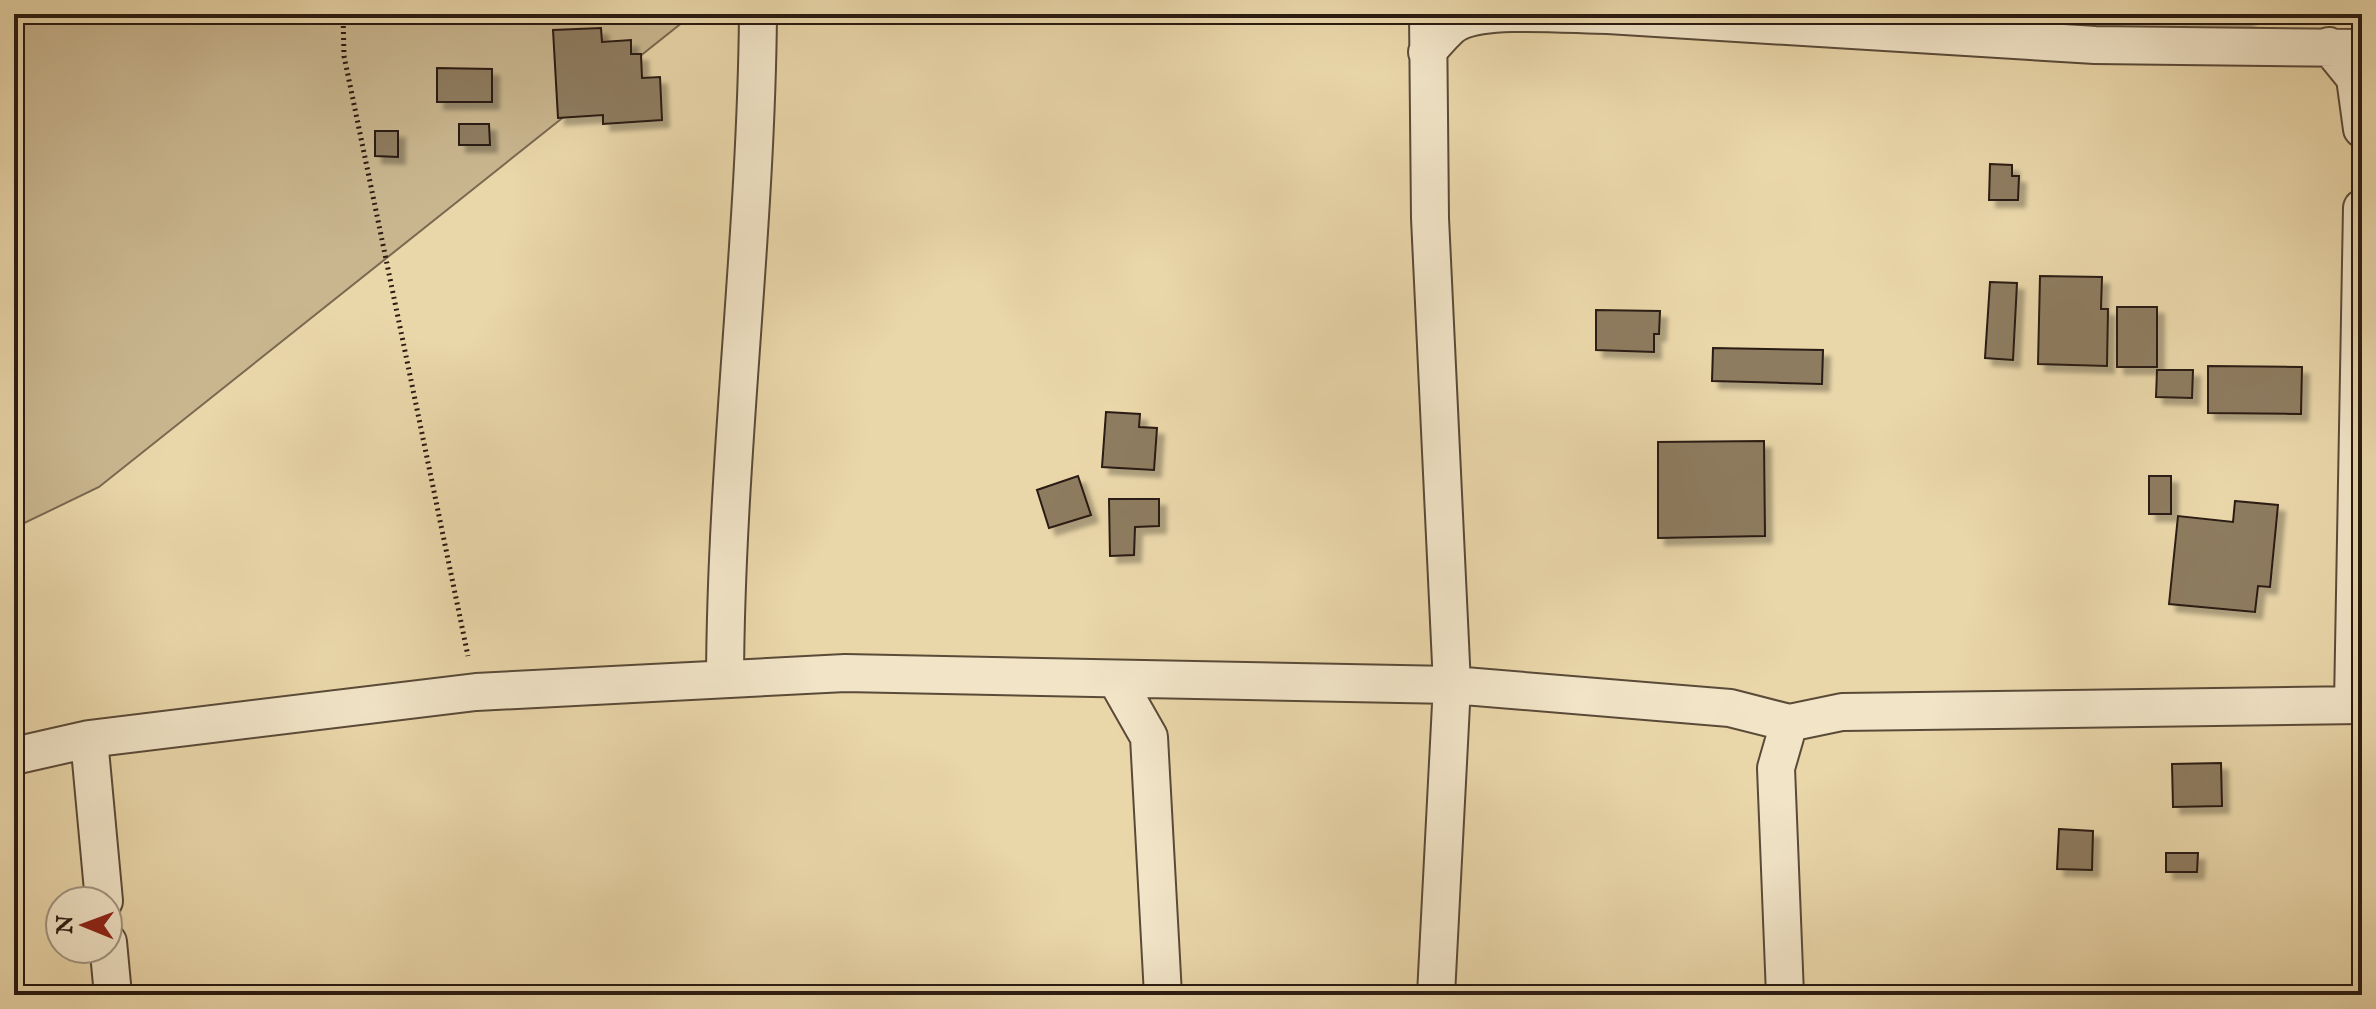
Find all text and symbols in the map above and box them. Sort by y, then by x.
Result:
north arrow [44,885,124,965]
text: N [52,915,80,935]

